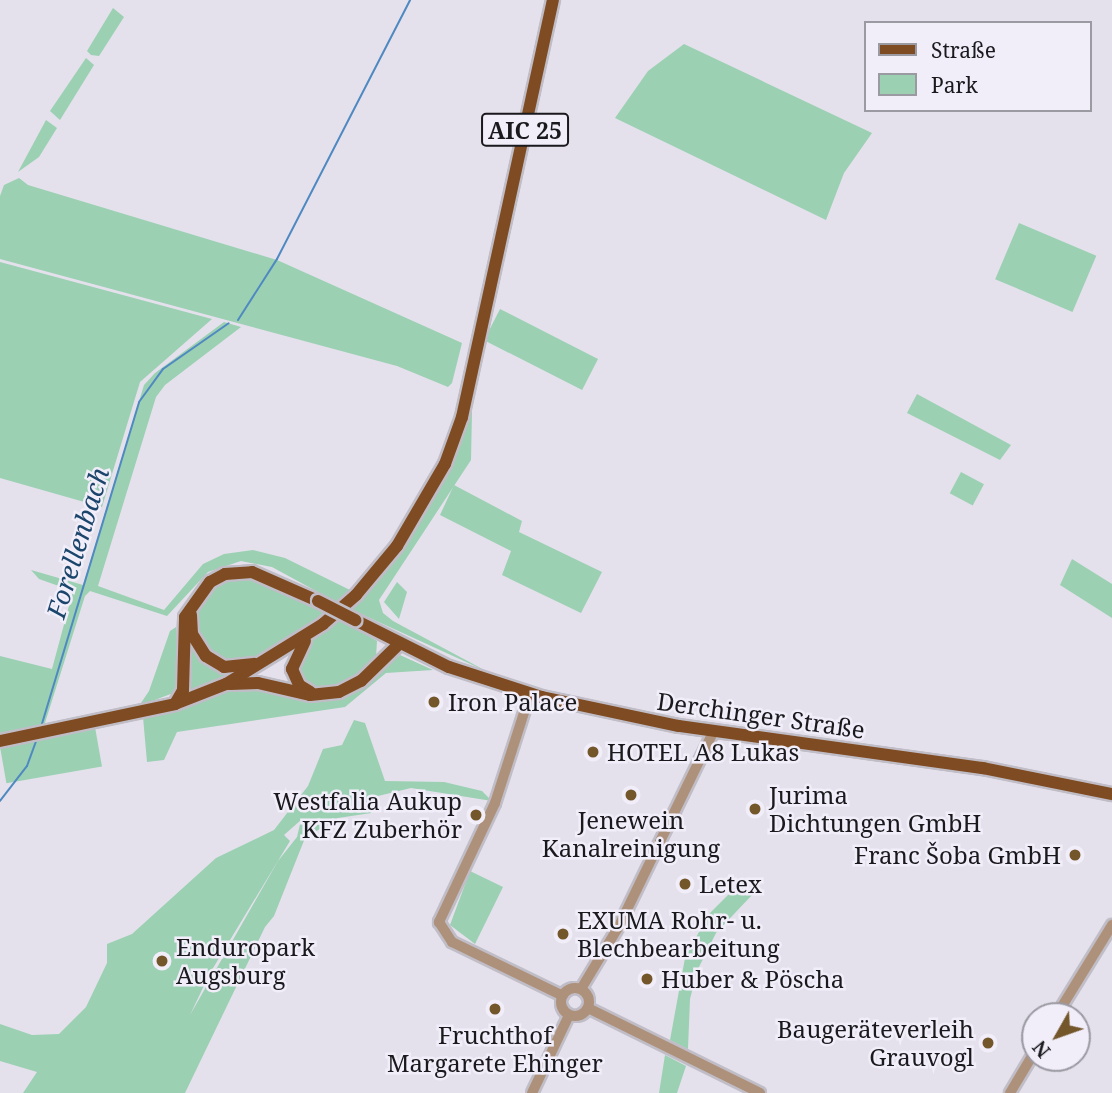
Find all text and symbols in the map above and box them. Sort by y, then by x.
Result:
legend [864,21,1091,112]
text: Straße [931,36,996,64]
text: Park [931,71,978,99]
road number: AIC 25 [480,111,570,150]
water label: Forellenbach [40,464,116,622]
street label: Derchinger Straße [655,686,867,744]
place label: Iron Palace [448,688,577,716]
marker: Iron Palace [426,694,442,710]
place label: HOTEL A8 Lukas [607,738,799,766]
marker: HOTEL A8 Lukas [585,744,601,760]
place label: Jurima Dichtungen GmbH [769,781,981,837]
place label: Westfalia Aukup KFZ Zuberhör [273,787,462,843]
marker: Jenewein Kanalreinigung [623,787,639,803]
marker: Jurima Dichtungen GmbH [747,801,763,817]
place label: Jenewein Kanalreinigung [542,806,720,862]
marker: Westfalia Aukup KFZ Zuberhör [468,807,484,823]
place label: Franc Šoba GmbH [854,841,1061,869]
marker: Franc Šoba GmbH [1067,847,1083,863]
place label: Letex [699,870,762,898]
marker: Letex [677,876,693,892]
place label: EXUMA Rohr- u. Blechbearbeitung [577,906,780,962]
marker: EXUMA Rohr- u. Blechbearbeitung [555,926,571,942]
place label: Enduropark Augsburg [176,933,315,989]
marker: Enduropark Augsburg [154,953,170,969]
place label: Huber & Pöscha [661,965,844,993]
marker: Huber & Pöscha [639,971,655,987]
marker: Fruchthof Margarete Ehinger [487,1001,503,1017]
north arrow [1021,1002,1091,1072]
place label: Baugeräteverleih Grauvogl [777,1015,974,1071]
place label: Fruchthof Margarete Ehinger [387,1021,603,1077]
marker: Baugeräteverleih Grauvogl [980,1035,996,1051]
text: N [1027,1035,1056,1063]

